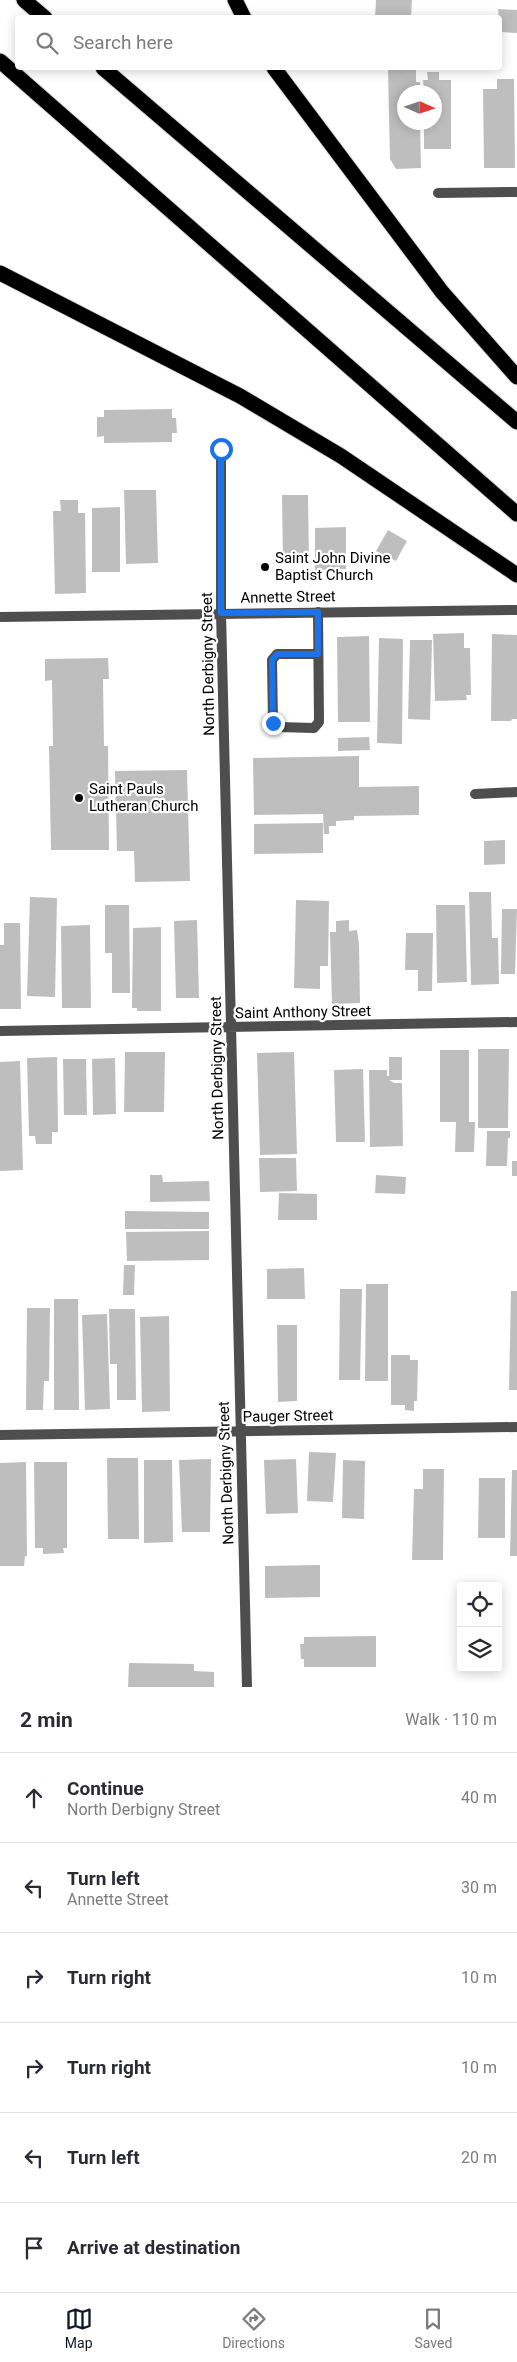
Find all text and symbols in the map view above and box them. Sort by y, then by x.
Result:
search box [15,15,502,70]
icon: search [33,29,61,57]
text: Search here [73,31,173,54]
north arrow [397,85,442,130]
route start [210,438,233,461]
place label: Saint John Divine Baptist Church [275,549,390,584]
marker: Saint John Divine Baptist Church [259,561,271,573]
street label: Annette Street [240,587,336,607]
street label: North Derbigny Street [198,592,218,736]
route end [262,712,285,735]
place label: Saint Pauls Lutheran Church [89,780,198,815]
marker: Saint Pauls Lutheran Church [73,792,85,804]
street label: North Derbigny Street [207,996,227,1140]
street label: Saint Anthony Street [235,1002,371,1022]
street label: North Derbigny Street [214,1401,238,1545]
street label: Pauger Street [243,1406,334,1426]
map controls [457,1582,502,1672]
button: locate [457,1582,502,1627]
button: layers [457,1627,502,1672]
text: 2 min [20,1708,73,1732]
text: Walk · 110 m [405,1710,497,1729]
text: Continue [67,1777,144,1800]
icon: ahead [20,1784,48,1812]
text: 40 m [461,1788,497,1807]
text: North Derbigny Street [67,1800,220,1819]
text: Turn left [67,1867,140,1890]
icon: left [20,1874,48,1902]
text: 30 m [461,1878,497,1897]
text: Annette Street [67,1890,169,1909]
icon: right [20,1964,48,1992]
text: Turn right [67,1966,151,1989]
text: 10 m [461,1968,497,1987]
icon: right [20,2054,48,2082]
text: Turn right [67,2056,151,2079]
text: 10 m [461,2058,497,2077]
icon: left [20,2144,48,2172]
text: Turn left [67,2146,140,2169]
text: 20 m [461,2148,497,2167]
icon: arrive [20,2234,48,2262]
text: Arrive at destination [67,2236,240,2259]
tab: Map [65,2305,93,2351]
tab: Directions [222,2305,285,2351]
tab: Saved [414,2305,452,2351]

